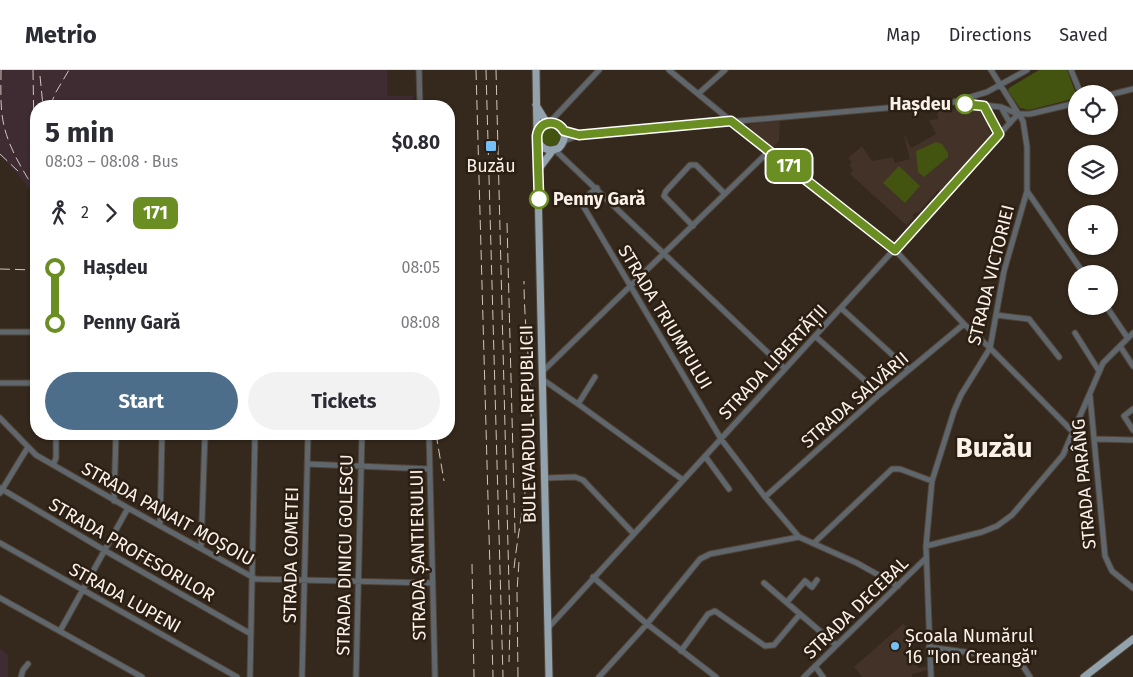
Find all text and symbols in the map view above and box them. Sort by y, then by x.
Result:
text: Metrio [25,21,97,49]
text: Map [886,24,921,46]
text: Directions [949,24,1031,46]
text: Saved [1059,24,1108,46]
map controls [1068,85,1118,315]
button: locate [1068,85,1118,135]
place label: Hașdeu [890,93,951,116]
marker: Hașdeu [955,94,975,114]
text: 5 min [45,116,114,149]
text: $0.80 [392,131,440,154]
marker: Buzău [484,139,498,153]
button: layers [1068,145,1118,195]
line badge: 171 [760,150,818,182]
text: 08:03 – 08:08 · Bus [45,152,178,171]
place label: Buzău [466,155,516,177]
text: 171 [777,155,801,177]
place label: Penny Gară [553,188,646,210]
marker: Penny Gară [529,189,549,209]
icon: walk [45,199,73,227]
icon: forward [97,199,125,227]
text: 171 [143,202,168,224]
text: 2 [81,203,89,222]
street label: STRADA VICTORIEI [963,203,1019,347]
button: + [1068,205,1118,255]
street label: STRADA TRIUMFULUI [613,241,717,393]
text: Hașdeu [83,256,148,279]
text: 08:05 [401,258,440,277]
button: − [1068,265,1118,315]
street label: STRADA LIBERTĂȚII [714,300,833,425]
text: Penny Gară [83,311,181,334]
text: 08:08 [401,313,440,332]
street label: BULEVARDUL REPUBLICII [515,325,541,523]
street label: STRADA SALVĂRII [797,347,913,453]
button: Start [45,372,238,430]
button: Tickets [248,372,440,430]
street label: STRADA PARÂNG [1067,418,1101,550]
district label: Buzău [955,431,1033,464]
street label: STRADA DINICU GOLESCU [332,454,358,656]
street label: STRADA PANAIT MOȘOIU [77,457,258,571]
street label: STRADA ȘANTIERULUI [406,469,431,641]
street label: STRADA COMETEI [279,487,303,623]
street label: STRADA PROFESORILOR [45,493,219,607]
street label: STRADA DECEBAL [799,552,913,664]
street label: STRADA LUPENI [65,558,185,638]
place label: Școala Numărul 16 "Ion Creangă" [905,625,1037,668]
marker: Școala Numărul 16 "Ion Creangă" [889,640,901,652]

